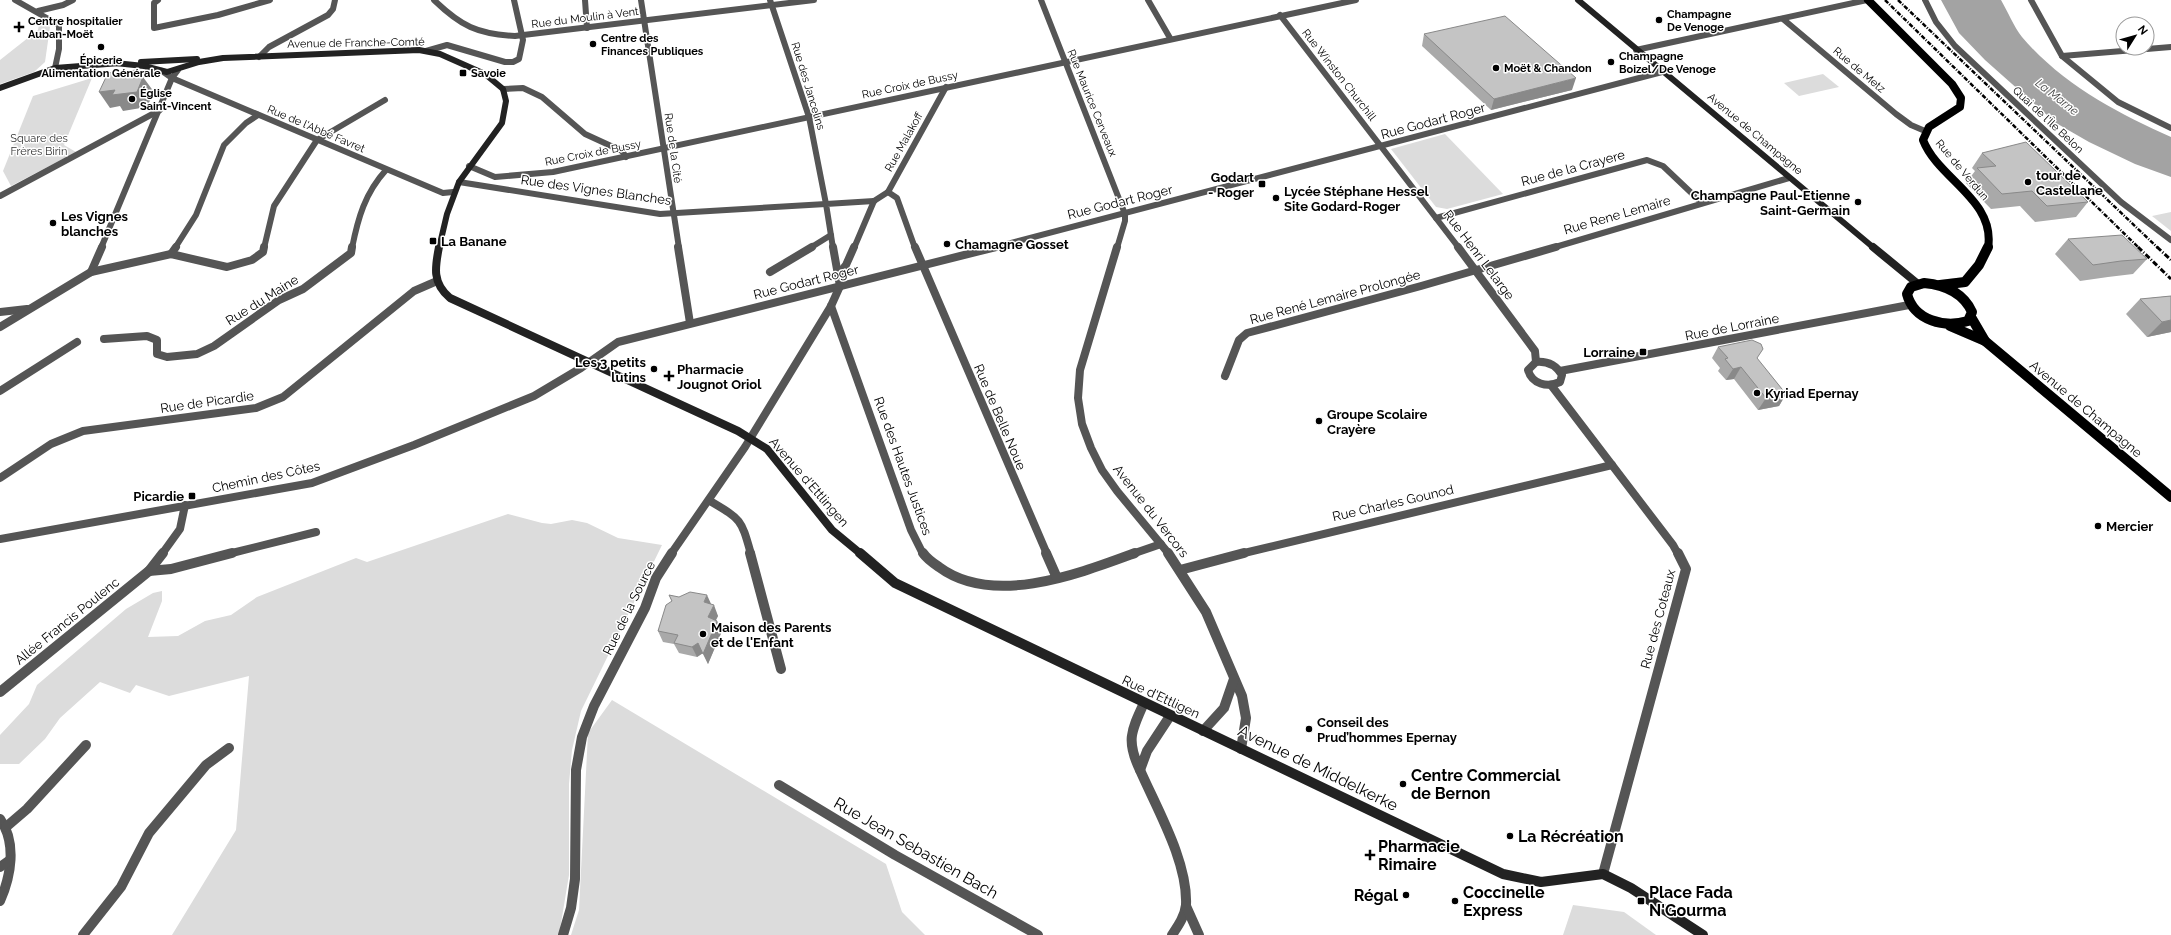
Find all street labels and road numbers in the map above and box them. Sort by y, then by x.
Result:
street label: Rue du Moulin à Vent [531,5,640,31]
street label: Rue Winston Churchill [1299,27,1379,123]
street label: Avenue de Franche-Comté [287,35,425,51]
street label: Rue des Jancelins [788,40,828,132]
street label: Rue de Metz [1830,44,1888,96]
street label: Rue Maurice Cerveaux [1065,47,1120,159]
street label: Rue Croix de Bussy [861,68,959,102]
street label: Quai de l'Île Belon [2010,83,2087,156]
street label: Avenue de Champagne [1705,90,1806,178]
street label: Rue Godart Roger [1379,100,1487,142]
street label: Rue de l'Abbé Favret [265,103,367,156]
street label: Rue Malakoff [882,110,926,174]
street label: Rue de la Cité [662,112,684,184]
street label: Rue Croix de Bussy [544,137,642,169]
street label: Rue de Verdun [1933,137,1991,203]
street label: Rue de la Crayere [1519,147,1627,189]
street label: Rue des Vignes Blanches [520,172,672,208]
street label: Rue Godart Roger [1066,182,1175,222]
street label: Rue Rene Lemaire [1562,192,1672,237]
street label: Rue Henri Lelarge [1440,207,1518,303]
street label: Rue Godart Roger [752,262,861,302]
street label: Rue René Lemaire Prolongée [1248,267,1422,327]
street label: Rue du Maine [223,272,301,328]
street label: Rue de Lorraine [1684,310,1781,343]
street label: Avenue de Champagne [2027,358,2145,461]
street label: Rue de Belle Noue [971,362,1029,472]
street label: Rue de Picardie [159,388,255,416]
street label: Rue des Hautes Justices [871,395,935,537]
street label: Avenue d'Ettlingen [766,434,852,530]
street label: Chemin des Côtes [211,458,321,496]
street label: Avenue du Vercors [1110,462,1192,560]
street label: Rue Charles Gounod [1331,482,1455,524]
street label: Rue de la Source [600,558,658,657]
street label: Rue des Coteaux [1638,567,1679,670]
street label: Allée Francis Poulenc [12,574,122,668]
street label: Rue d'Ettligen [1120,672,1202,722]
street label: Avenue de Middelkerke [1235,721,1401,815]
street label: Rue Jean Sebastien Bach [830,793,1002,903]

